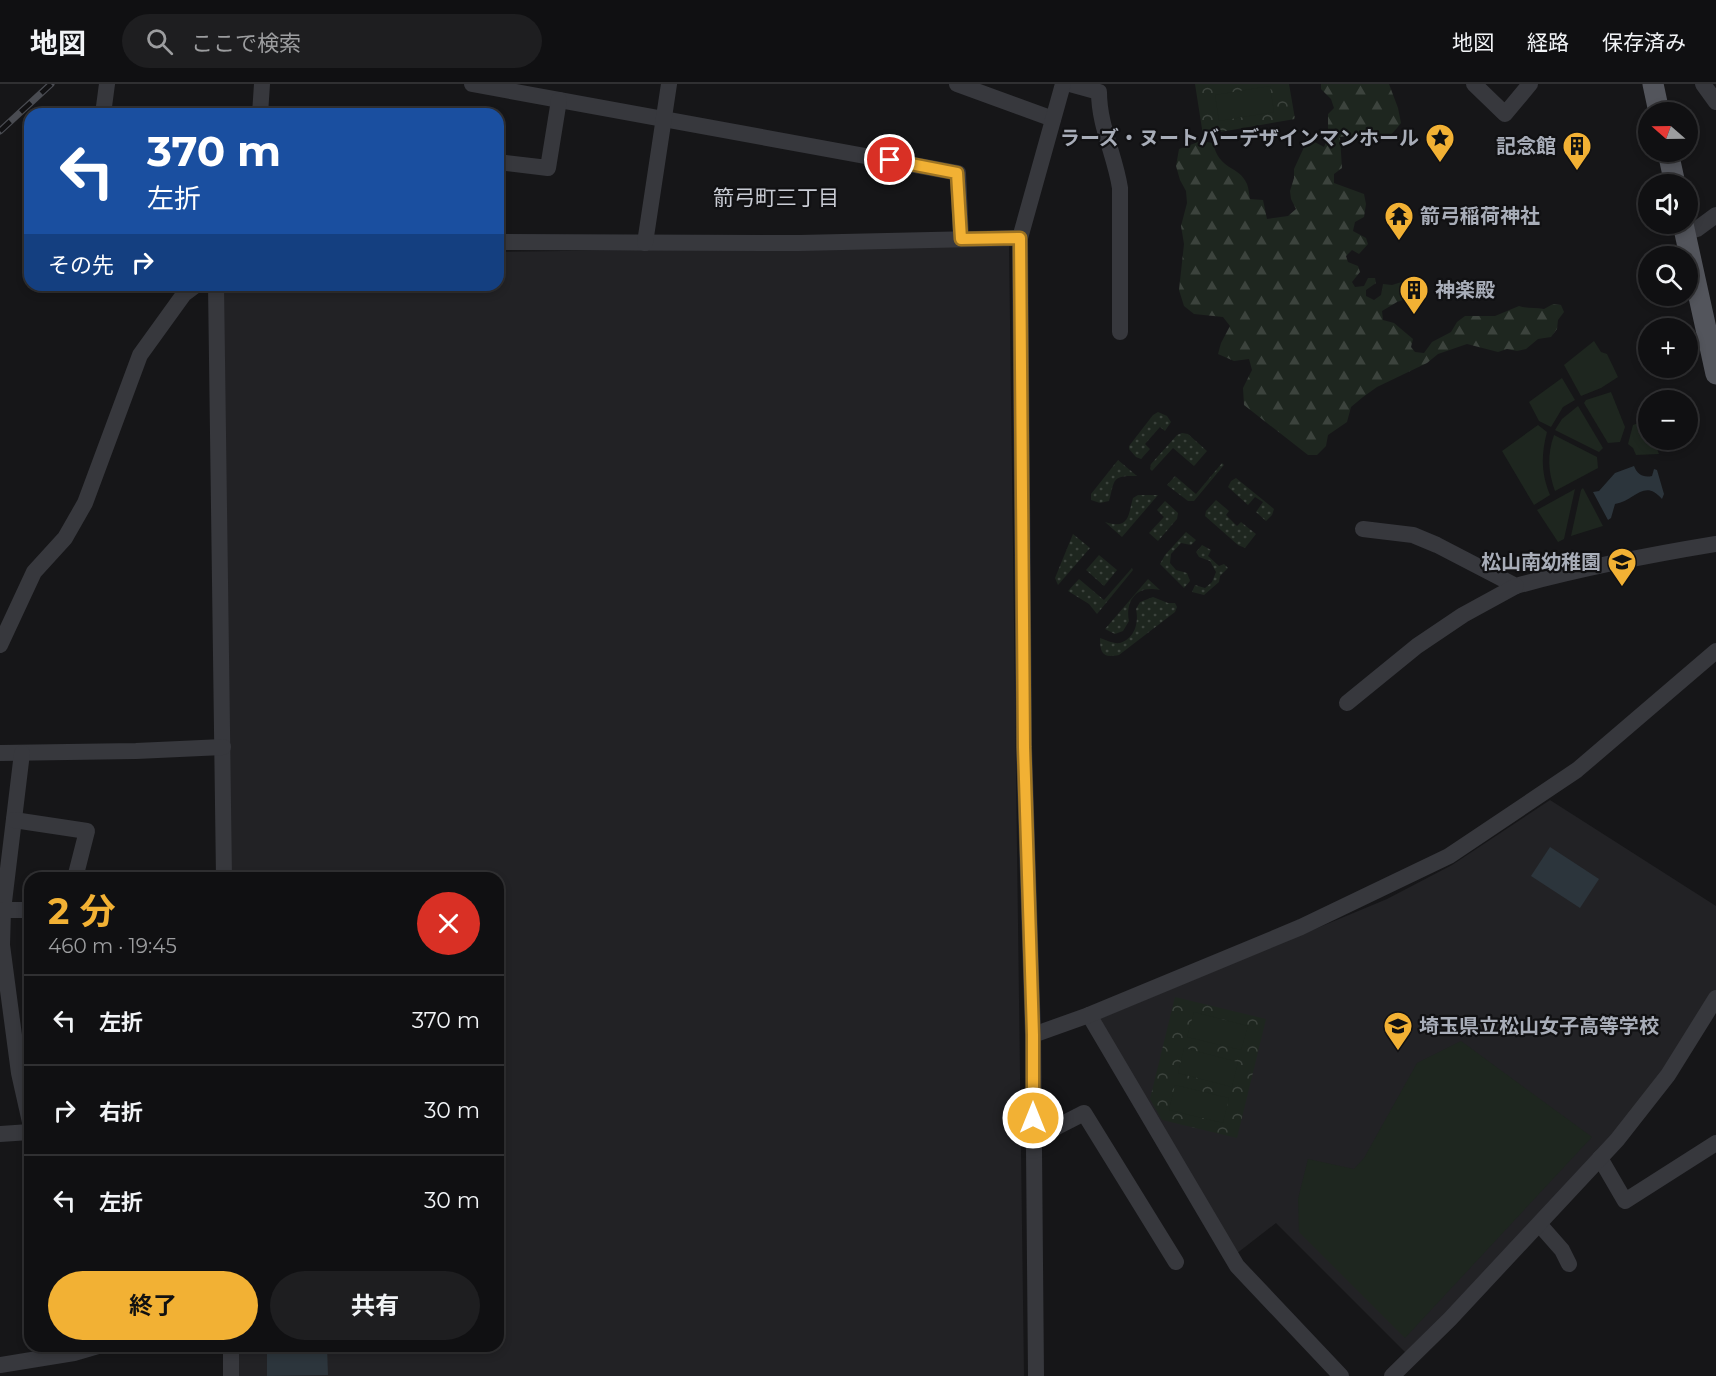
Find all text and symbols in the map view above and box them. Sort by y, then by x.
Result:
search box [122,14,542,68]
icon: search [143,25,176,58]
text: 地図 [30,26,86,60]
text: ここで検索 [191,30,301,57]
text: 地図 [1452,30,1494,55]
text: 経路 [1527,30,1569,55]
text: 保存済み [1602,30,1686,55]
north arrow [1638,102,1698,162]
map controls [1638,102,1698,450]
place icon: ラーズ・ヌートバーデザインマンホール [1424,122,1456,164]
text: 370 m [147,125,281,177]
place label: ラーズ・ヌートバーデザインマンホール [1060,126,1419,150]
building icon: 記念館 [1561,130,1593,172]
icon: left [48,132,126,210]
pin [864,134,915,185]
place label: 記念館 [1496,134,1556,158]
icon: arrive [873,143,906,176]
button: sound [1638,174,1698,234]
text: 左折 [147,182,201,215]
district label: 箭弓町三丁目 [713,185,839,210]
temple icon: 箭弓稲荷神社 [1383,200,1415,242]
place label: 箭弓稲荷神社 [1420,204,1540,228]
icon: right [126,246,159,279]
button: search [1638,246,1698,306]
text: その先 [48,252,114,279]
building icon: 神楽殿 [1398,274,1430,316]
place label: 神楽殿 [1435,278,1495,302]
button: + [1638,318,1698,378]
button: − [1638,390,1698,450]
school or university icon: 松山南幼稚園 [1606,546,1638,588]
place label: 松山南幼稚園 [1481,550,1601,574]
text: 2 分 [48,889,115,933]
button: close [417,892,480,955]
text: 460 m · 19:45 [48,934,177,958]
icon: left [48,1004,81,1037]
text: 370 m [412,1007,480,1034]
text: 左折 [99,1009,143,1036]
school or university icon: 埼玉県立松山女子高等学校 [1382,1010,1414,1052]
place label: 埼玉県立松山女子高等学校 [1419,1014,1659,1038]
position arrow [1001,1086,1065,1150]
icon: right [48,1094,81,1127]
text: 30 m [424,1097,480,1124]
text: 右折 [99,1099,143,1126]
icon: left [48,1184,81,1217]
text: 30 m [424,1187,480,1214]
text: 左折 [99,1189,143,1216]
button: 終了 [48,1271,258,1340]
button: 共有 [270,1271,480,1340]

